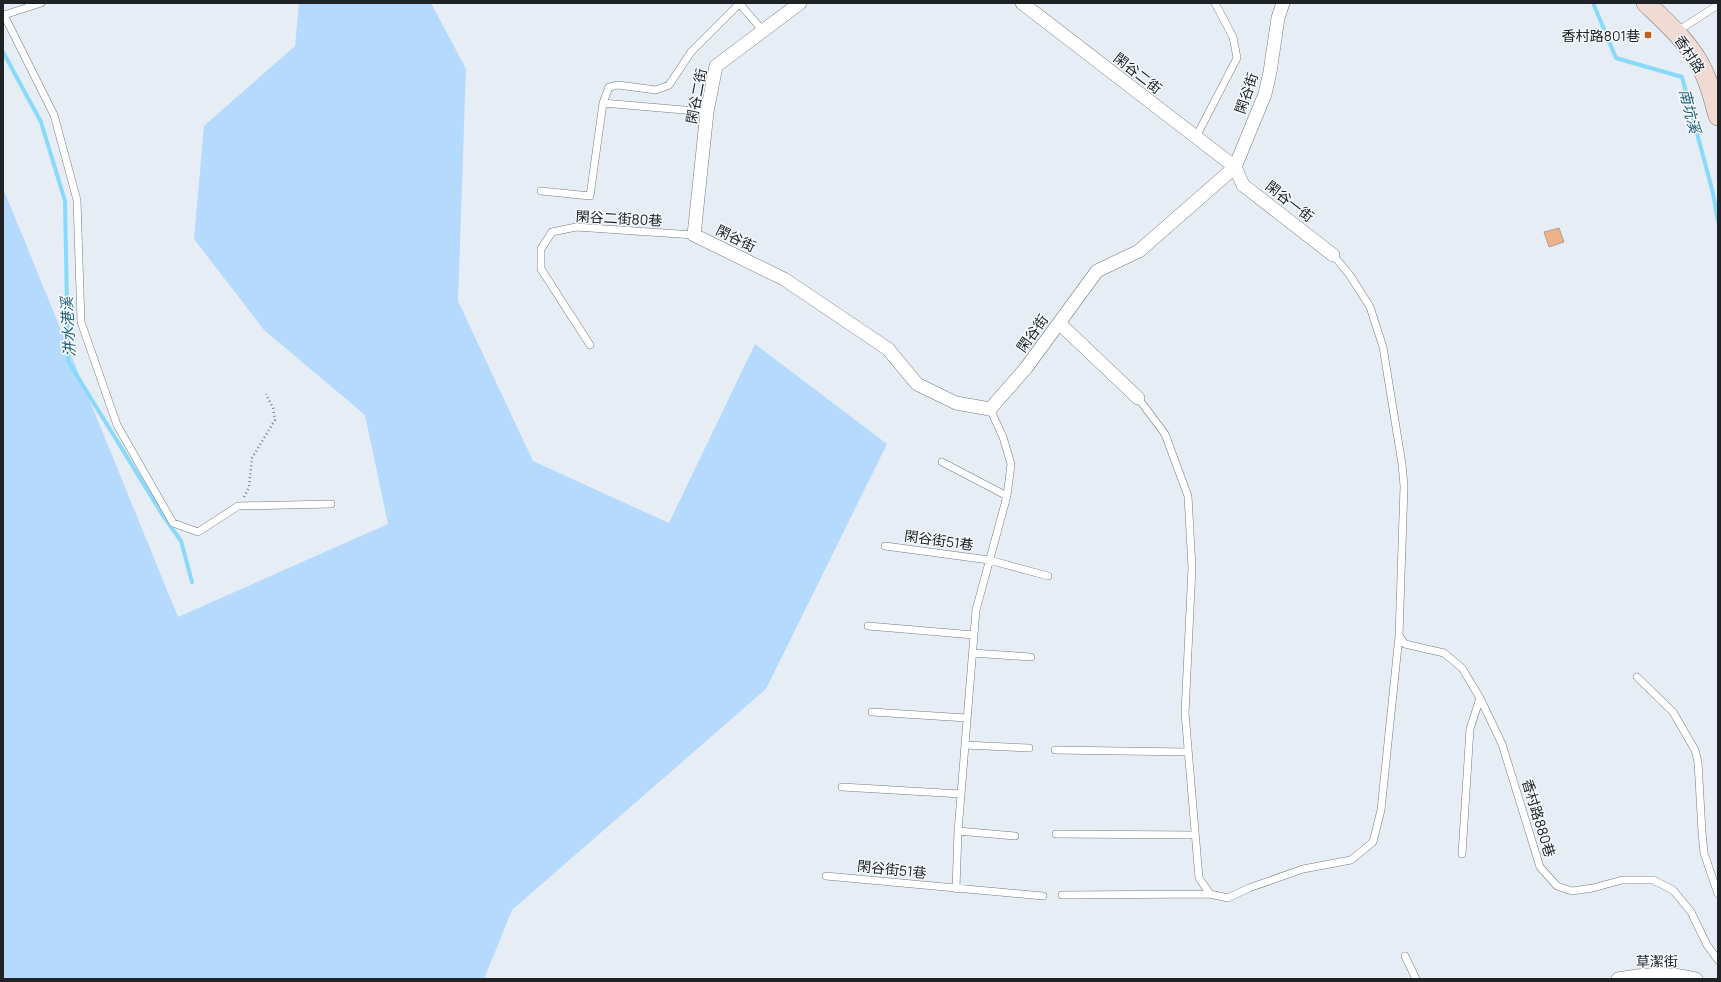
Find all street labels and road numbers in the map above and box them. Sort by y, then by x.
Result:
street label: 香村路 [1671,31,1709,77]
street label: 閑谷二街 [1110,48,1166,98]
street label: 閑谷二街 [681,67,711,125]
street label: 閑谷街 [1230,70,1262,116]
street label: 閑谷一街 [1262,176,1318,226]
street label: 閑谷二街80巷 [575,206,663,230]
street label: 閑谷街 [713,220,759,256]
street label: 閑谷街 [1012,310,1052,356]
street label: 閑谷街51巷 [903,526,975,554]
street label: 香村路880巷 [1518,777,1560,859]
street label: 閑谷街51巷 [856,856,928,882]
street label: 草潔街 [1636,951,1678,971]

